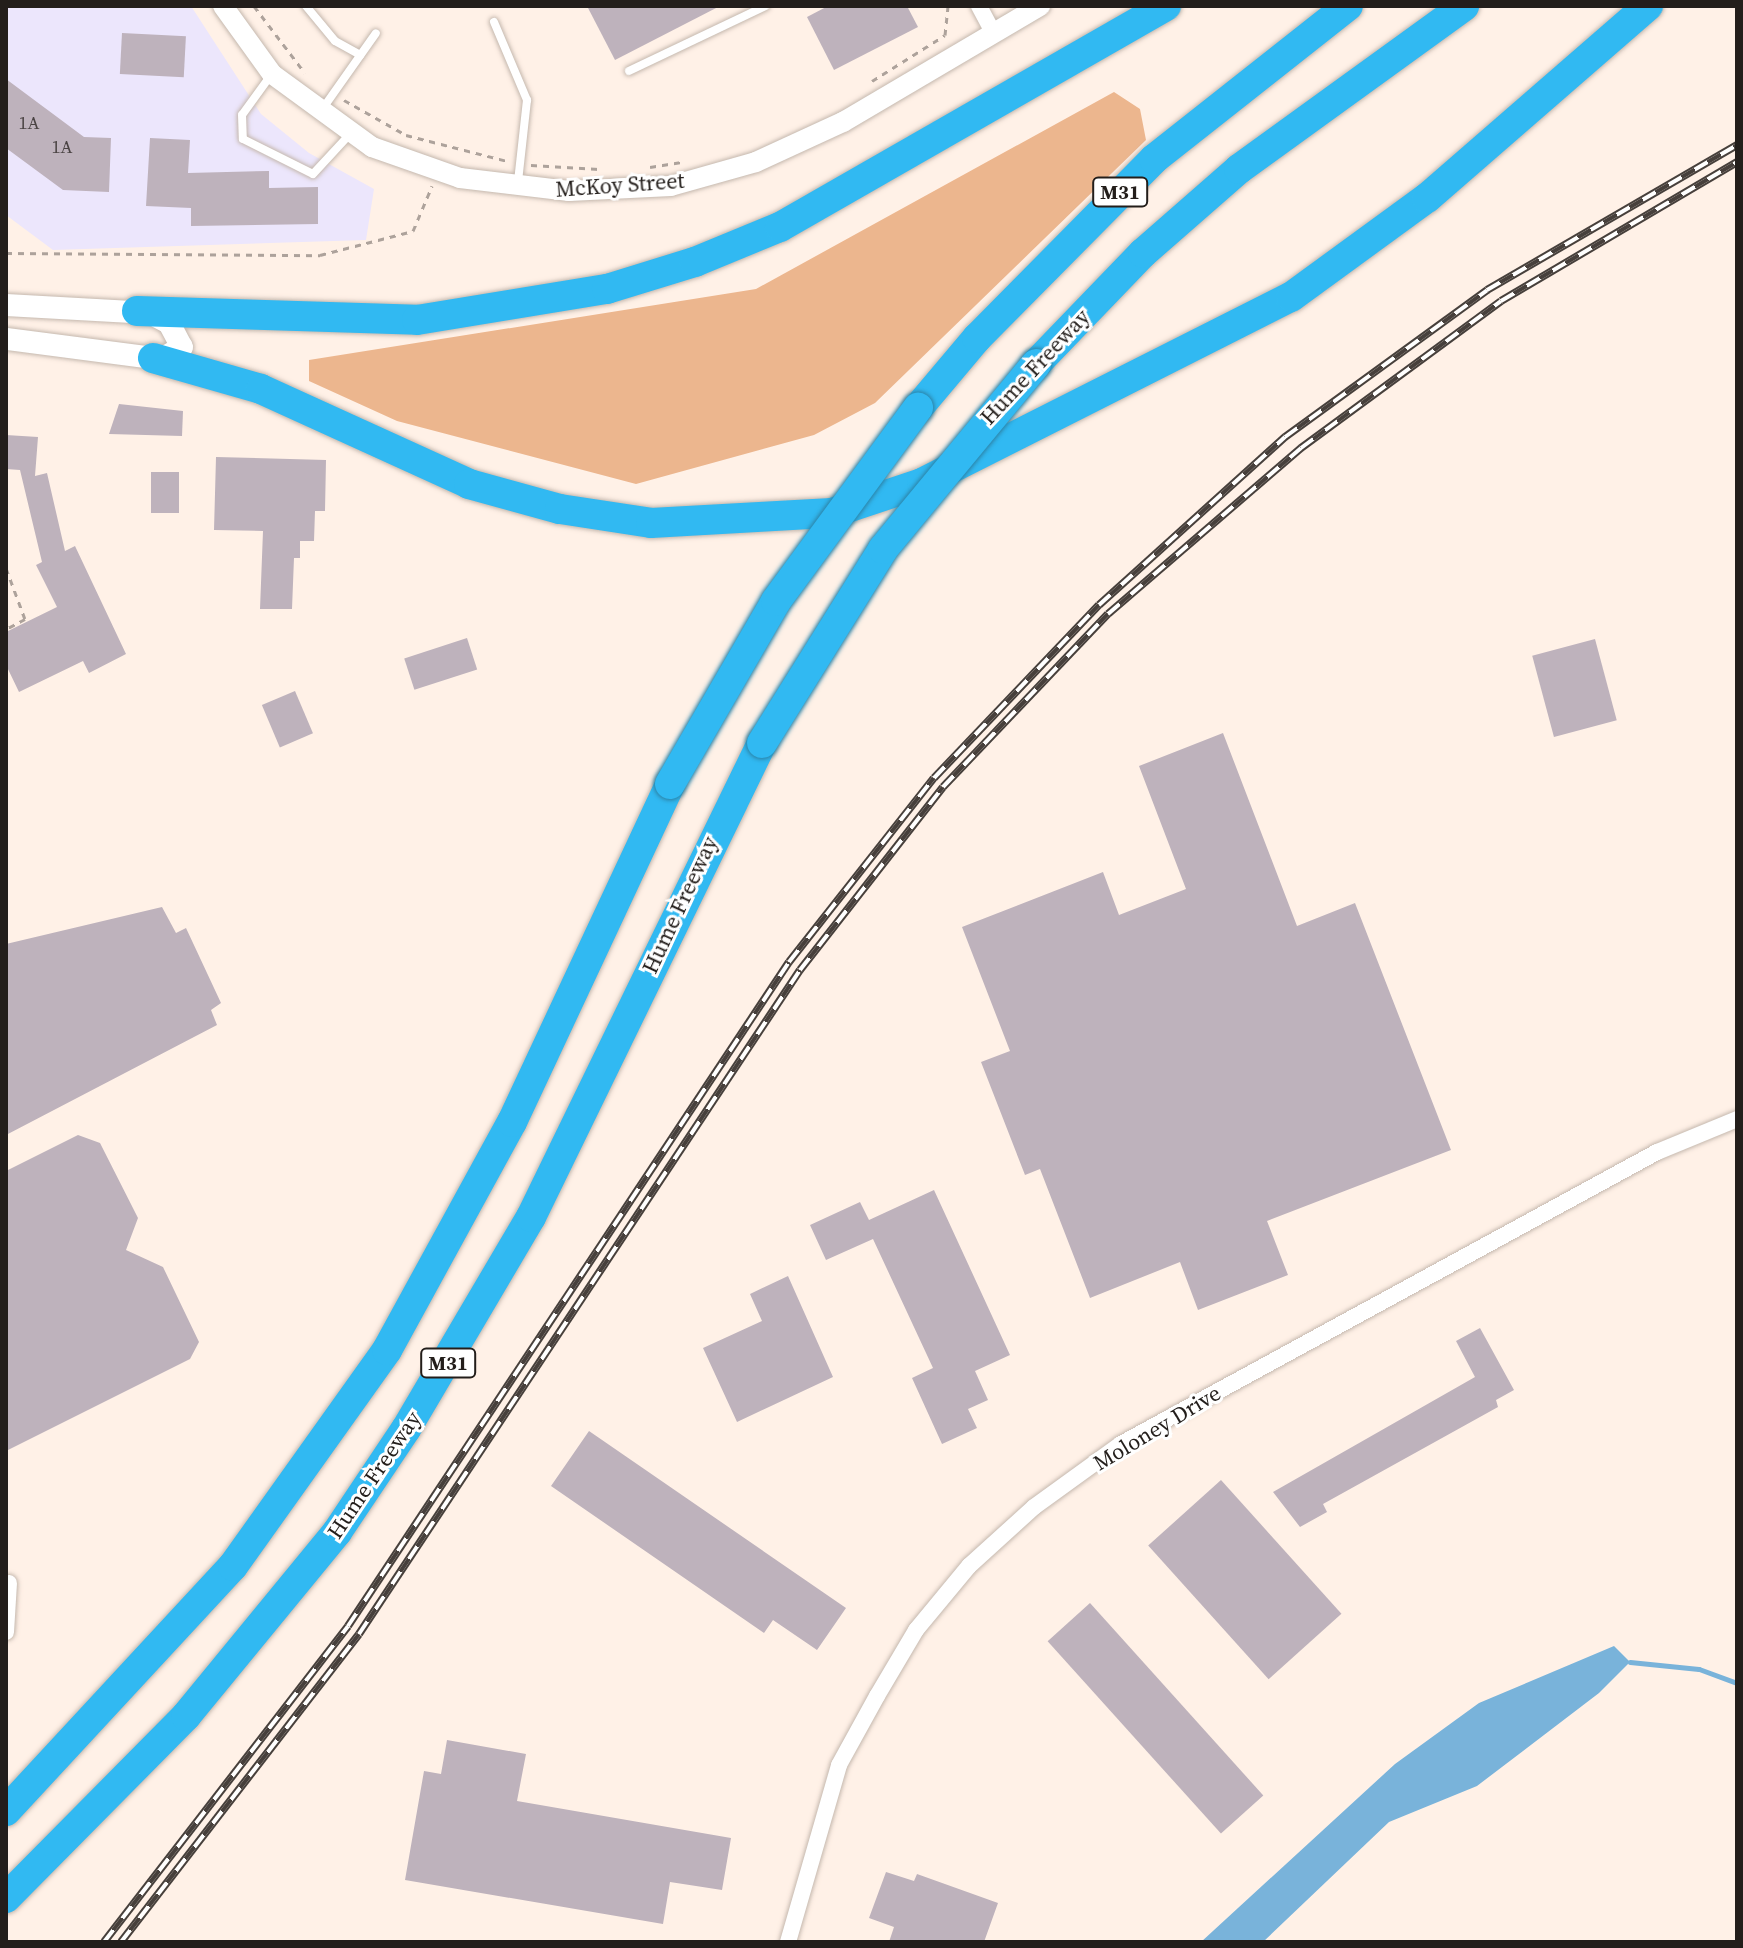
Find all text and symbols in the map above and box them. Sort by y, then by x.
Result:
house number: 1A [19,112,39,134]
house number: 1A [52,136,72,158]
street label: McKoy Street [555,167,685,203]
road number: M31 [1092,176,1148,208]
street label: Hume Freeway [975,304,1095,430]
street label: Hume Freeway [637,832,723,978]
road number: M31 [420,1347,476,1379]
street label: Moloney Drive [1089,1380,1225,1476]
street label: Hume Freeway [322,1406,426,1544]

